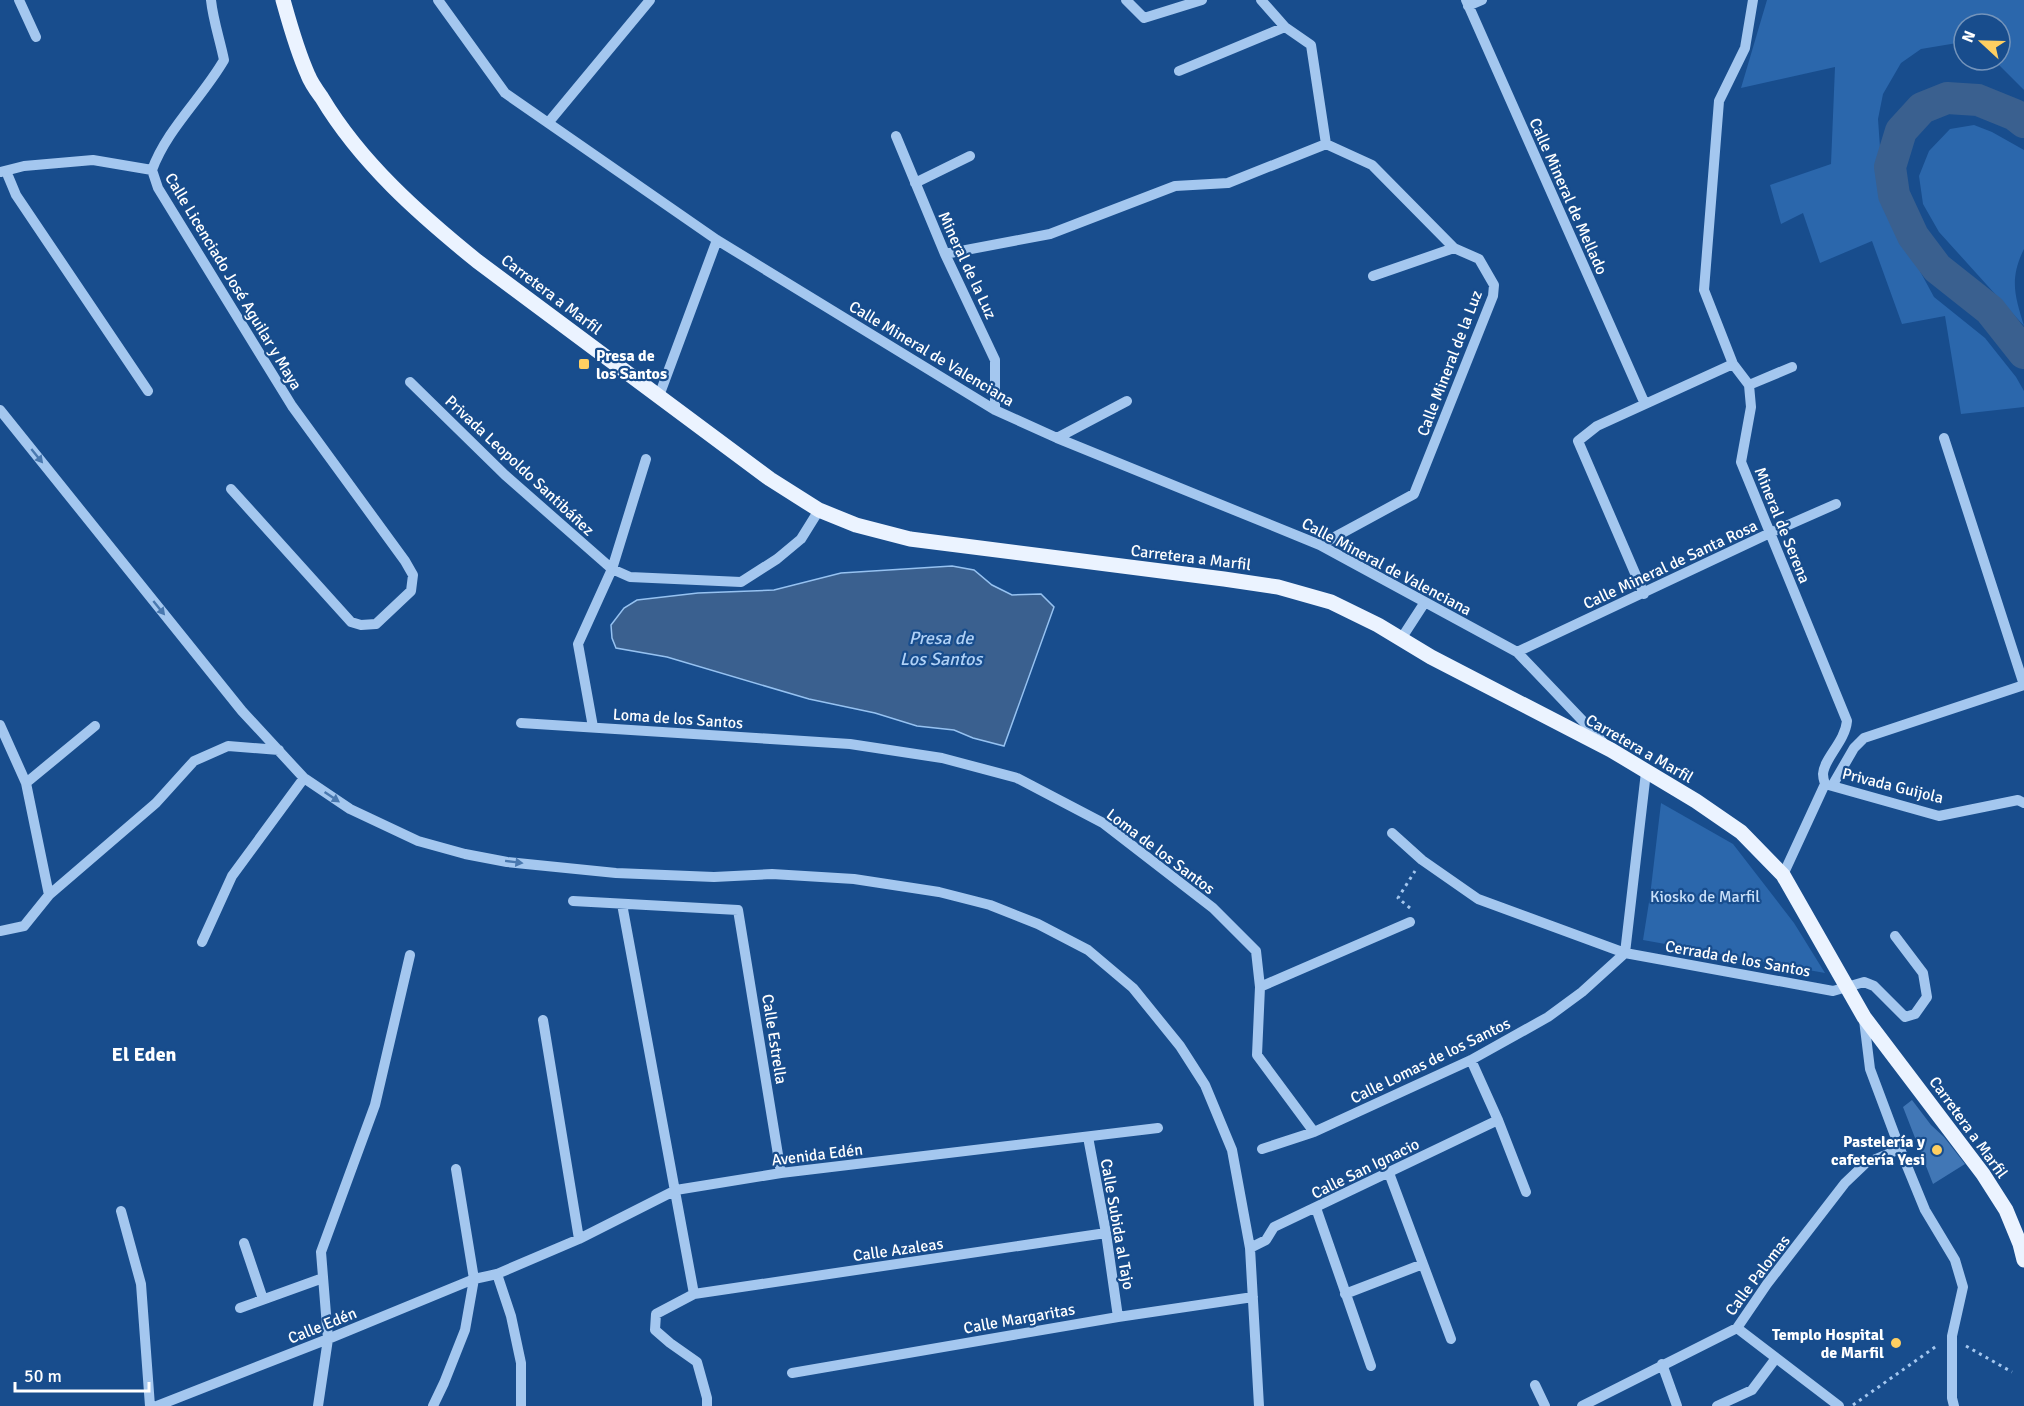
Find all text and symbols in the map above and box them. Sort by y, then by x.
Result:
north arrow [1952,12,2012,72]
text: N [1958,28,1980,46]
street label: Calle Mineral de Mellado [1525,115,1612,278]
street label: Calle Licenciado José Aguilar y Maya [160,169,306,394]
street label: Mineral de la Luz [933,208,1001,322]
street label: Carretera a Marfil [497,250,606,339]
street label: Calle Mineral de la Luz [1413,288,1487,439]
street label: Calle Mineral de Valenciana [845,297,1018,411]
place label: Presa de los Santos [596,346,667,384]
marker: Presa de los Santos [577,357,591,371]
street label: Privada Leopoldo Santibáñez [441,391,598,540]
one-way arrow [30,448,43,464]
street label: Mineral de Serena [1750,464,1814,586]
street label: Calle Mineral de Valenciana [1298,514,1475,620]
street label: Calle Mineral de Santa Rosa [1580,516,1761,614]
street label: Carretera a Marfil [1130,541,1252,575]
one-way arrow [152,600,165,616]
water label: Presa de Los Santos [900,627,984,670]
street label: Loma de los Santos [612,704,744,734]
street label: Carretera a Marfil [1582,710,1697,788]
street label: Privada Guijola [1840,764,1945,808]
one-way arrow [324,792,340,803]
street label: Loma de los Santos [1102,805,1219,899]
one-way arrow [505,857,524,867]
park label: Kiosko de Marfil [1650,887,1760,907]
street label: Cerrada de los Santos [1664,936,1812,982]
street label: Calle Estrella [757,993,791,1086]
street label: Calle Lomas de los Santos [1347,1013,1514,1108]
district label: El Eden [111,1042,177,1067]
street label: Carretera a Marfil [1925,1073,2012,1183]
place label: Pastelería y cafetería Yesi [1831,1132,1925,1170]
street label: Calle San Ignacio [1308,1134,1423,1204]
street label: Avenida Edén [770,1139,864,1171]
marker: Pastelería y cafetería Yesi [1930,1143,1944,1157]
street label: Calle Subida al Tajo [1096,1157,1138,1291]
street label: Calle Palomas [1721,1231,1795,1320]
street label: Calle Azaleas [852,1234,945,1266]
street label: Calle Margaritas [962,1299,1076,1339]
street label: Calle Edén [285,1303,360,1349]
place label: Templo Hospital de Marfil [1772,1325,1884,1363]
marker: Templo Hospital de Marfil [1889,1336,1903,1350]
scale bar [15,1355,148,1393]
text: 50 m [24,1365,62,1387]

